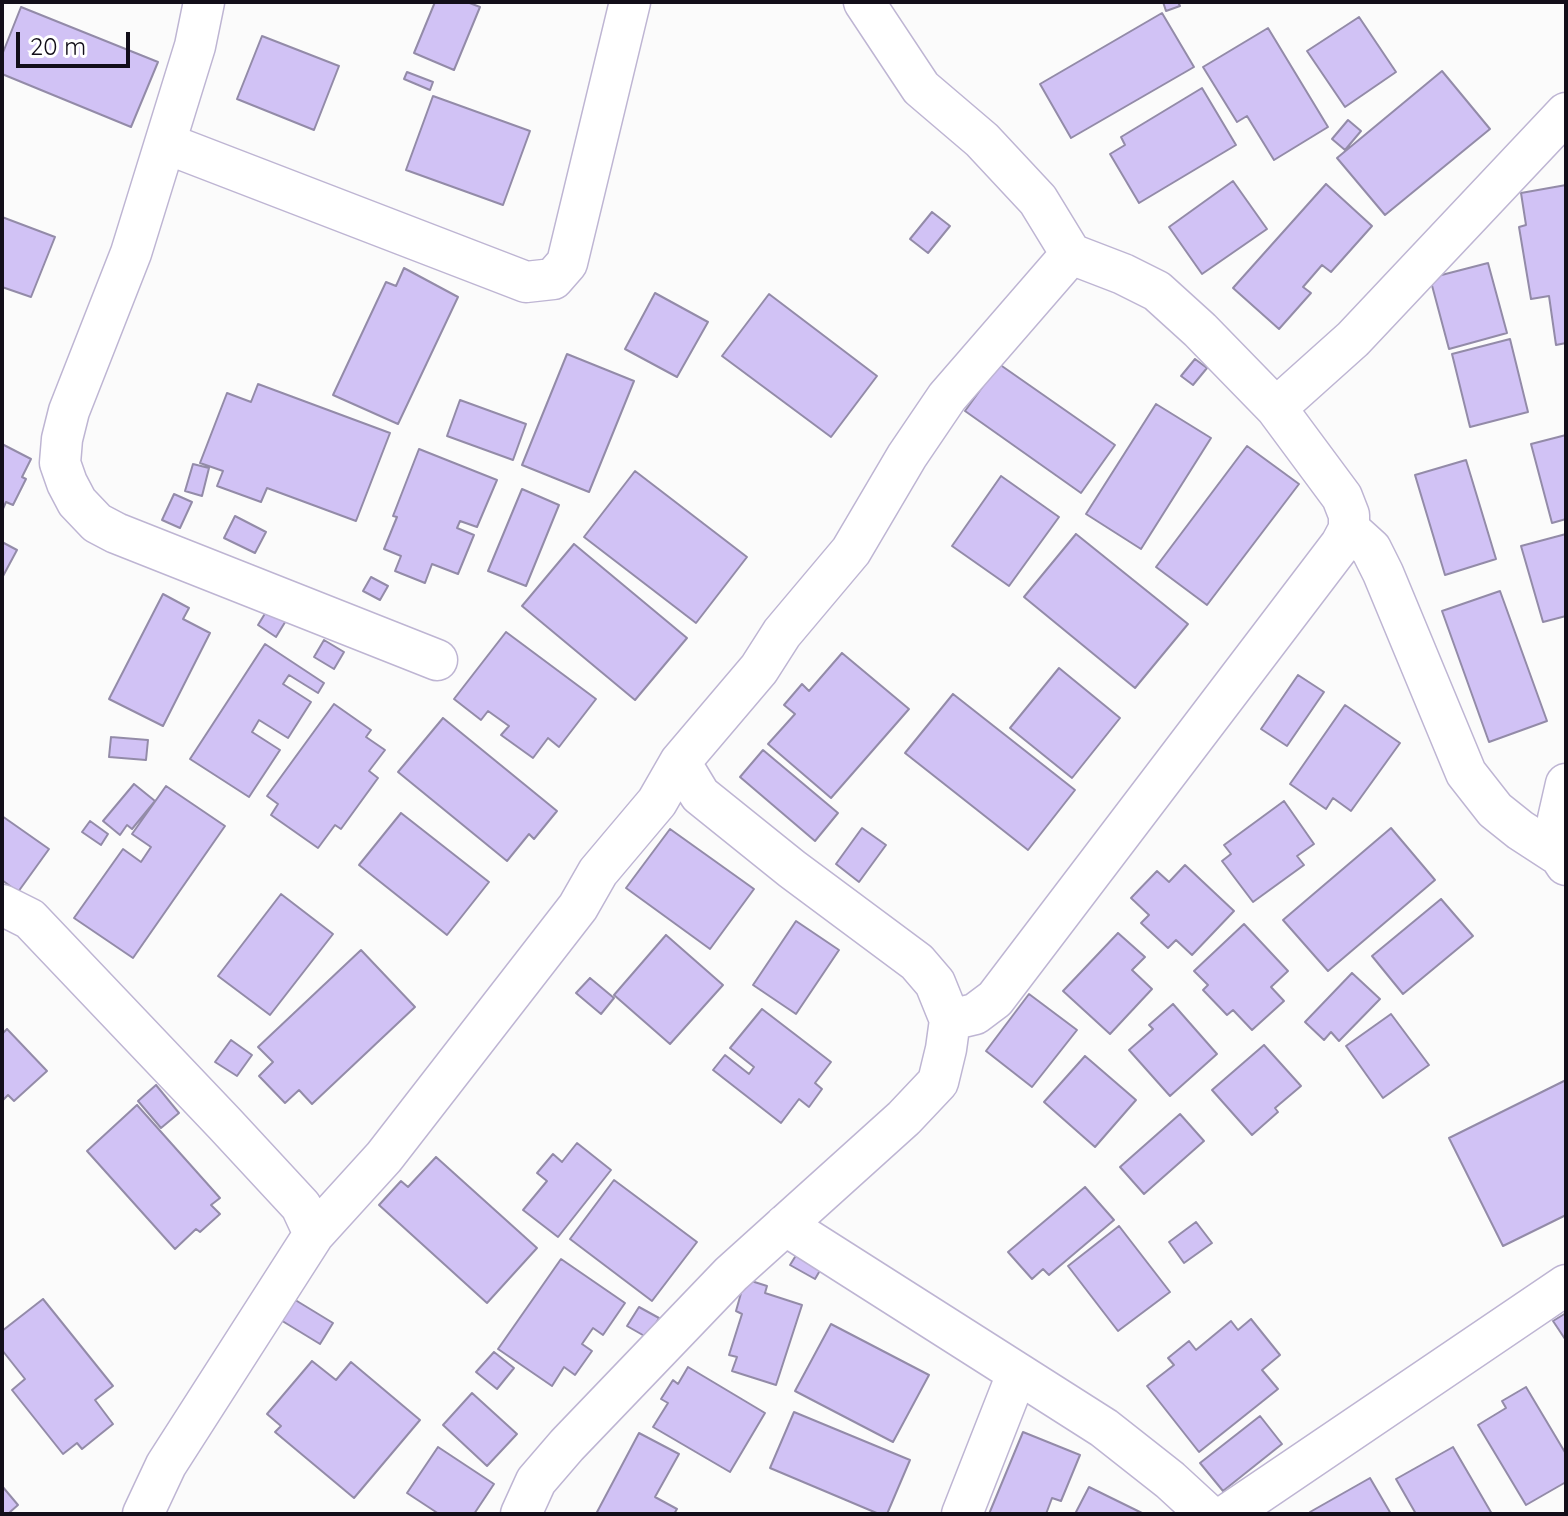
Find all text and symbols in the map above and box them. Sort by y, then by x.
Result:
scale bar [20,16,134,66]
text: 20 m [30,31,86,61]

